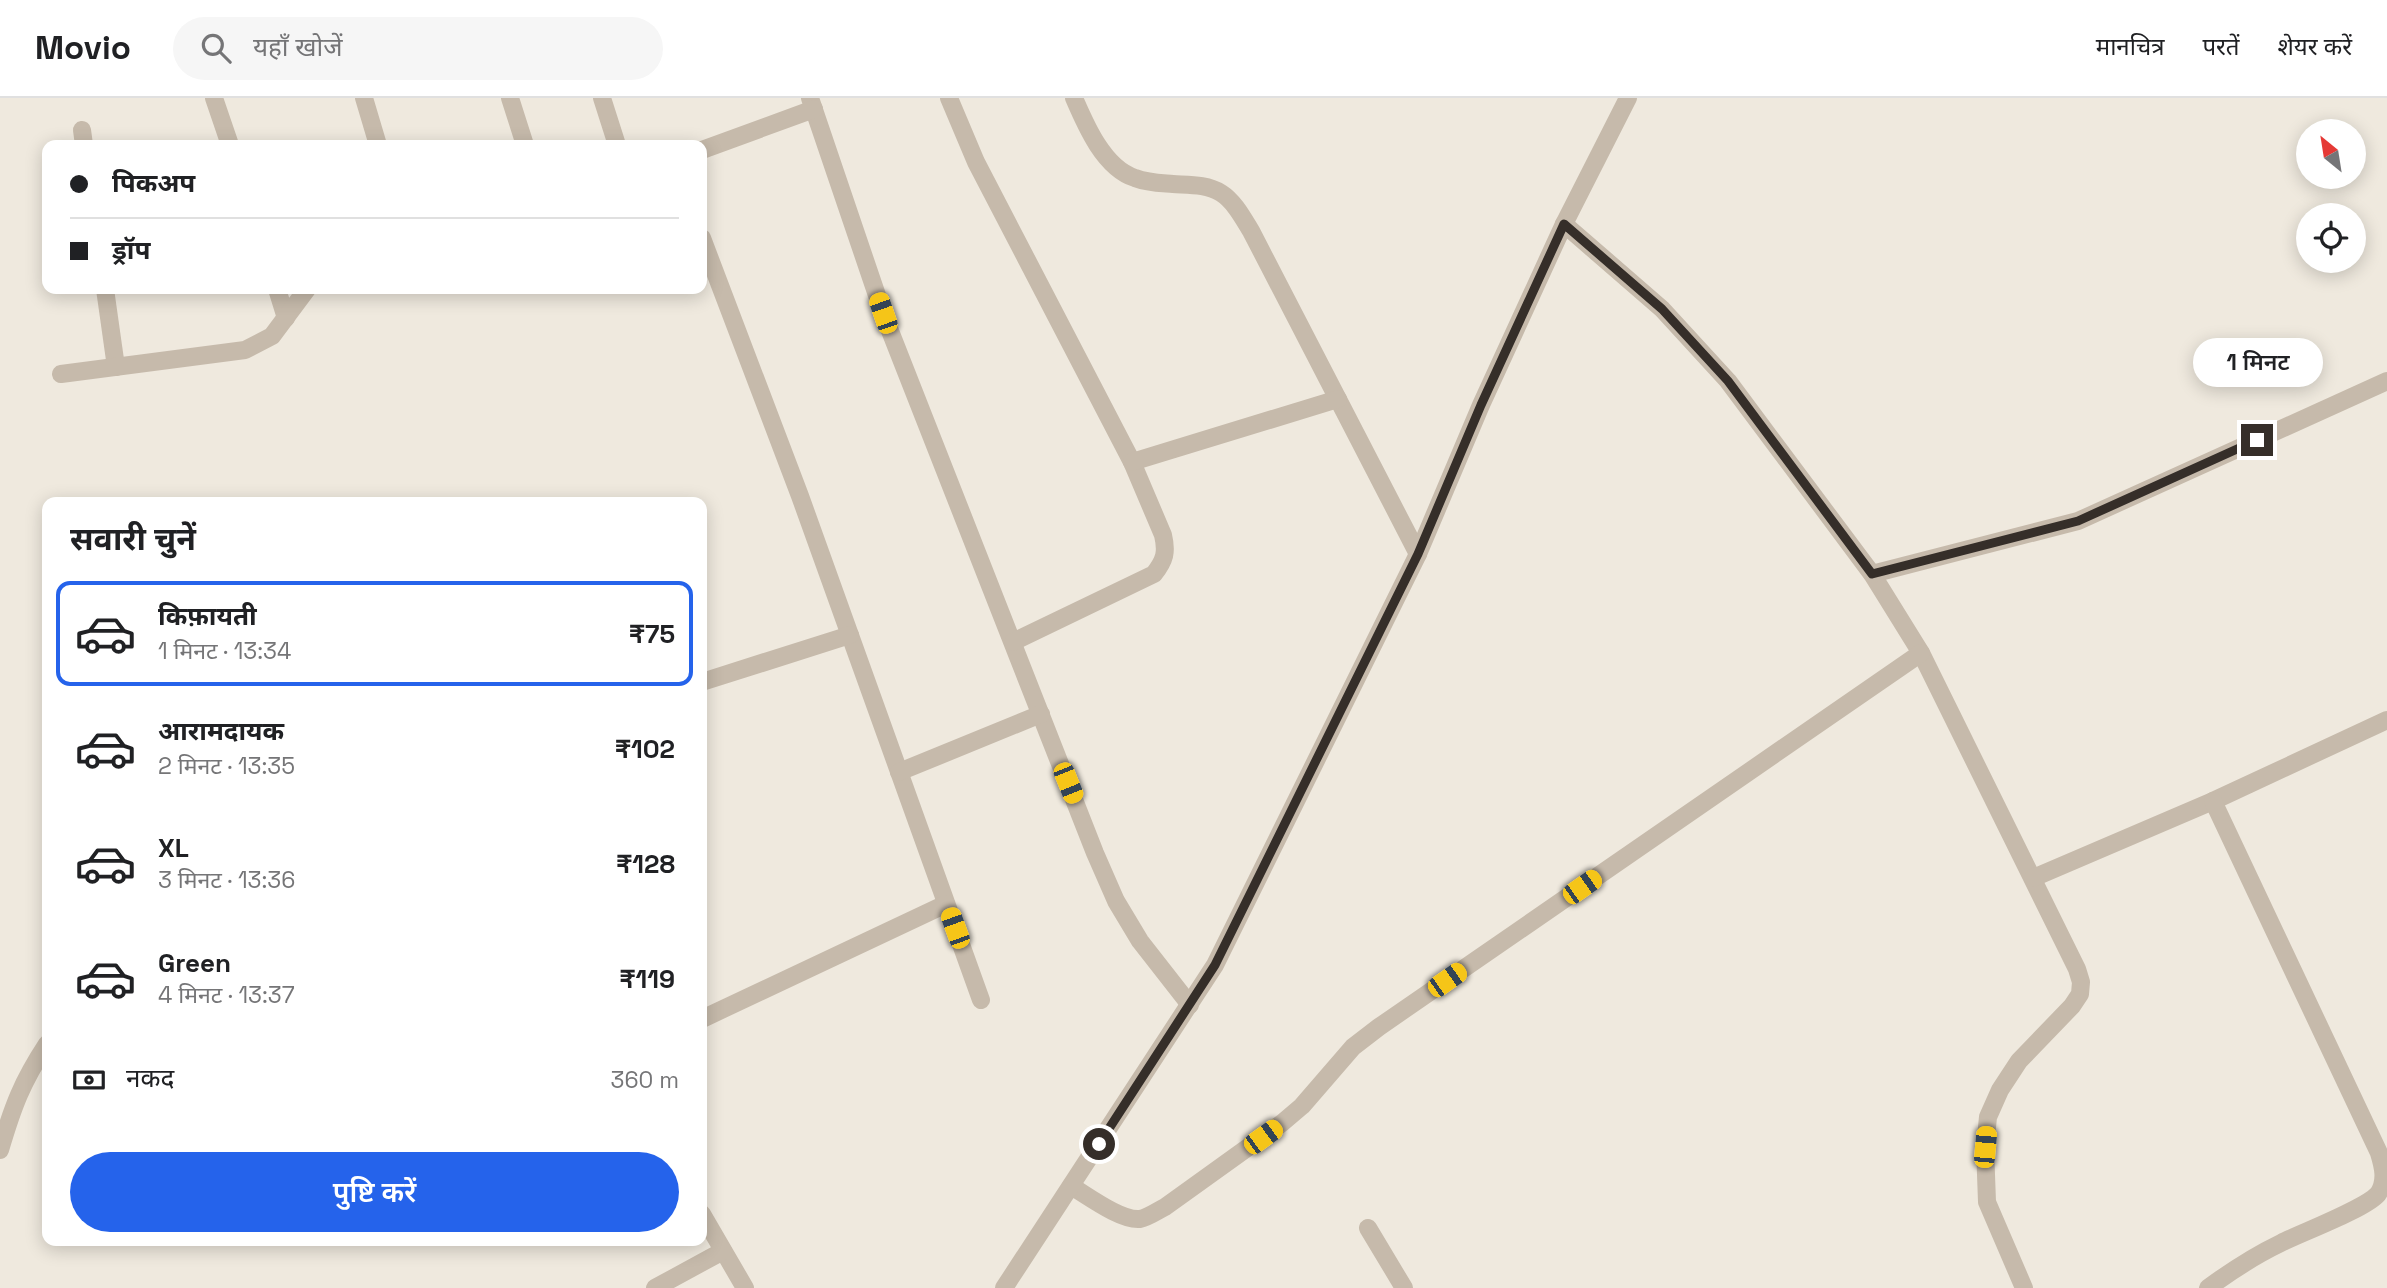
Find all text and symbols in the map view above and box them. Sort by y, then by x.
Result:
search box [173,17,663,80]
text: Movio [35,27,131,69]
icon: search [197,29,235,67]
text: यहाँ खोजें [253,30,343,64]
text: मानचित्र [2096,31,2164,62]
text: परतें [2202,31,2240,62]
text: शेयर करें [2278,31,2352,62]
north arrow [2296,119,2366,189]
map controls [2296,119,2366,273]
text: पिकअप [112,166,195,200]
button: locate [2296,203,2366,273]
text: ड्रॉप [112,233,150,267]
car [867,290,900,336]
callout: 1 मिनट [2192,338,2322,388]
text: 1 मिनट [2227,347,2289,377]
route end [2241,424,2273,456]
text: सवारी चुनें [70,519,196,559]
text: किफ़ायती [158,599,257,633]
icon: car [74,602,137,665]
text: ₹75 [629,617,675,651]
text: 1 मिनट · 13:34 [158,636,291,666]
text: आरामदायक [158,714,284,748]
icon: car [74,717,137,780]
text: ₹102 [615,732,675,766]
text: 2 मिनट · 13:35 [158,751,295,781]
car [1051,760,1086,806]
text: XL [158,831,189,865]
icon: car [74,832,137,895]
text: ₹128 [616,847,675,881]
text: 3 मिनट · 13:36 [158,865,295,895]
car [1559,866,1606,908]
car [938,905,973,951]
text: Green [158,946,231,980]
icon: car [74,947,137,1010]
car [1424,959,1471,1001]
text: ₹119 [619,962,675,996]
text: 4 मिनट · 13:37 [158,980,295,1010]
icon: cash [70,1061,108,1099]
text: नकद [126,1061,174,1095]
text: 360 m [611,1065,679,1095]
car [1240,1116,1287,1158]
car [1973,1125,1998,1169]
route start [1083,1128,1115,1160]
button: पुष्टि करें [70,1152,679,1232]

